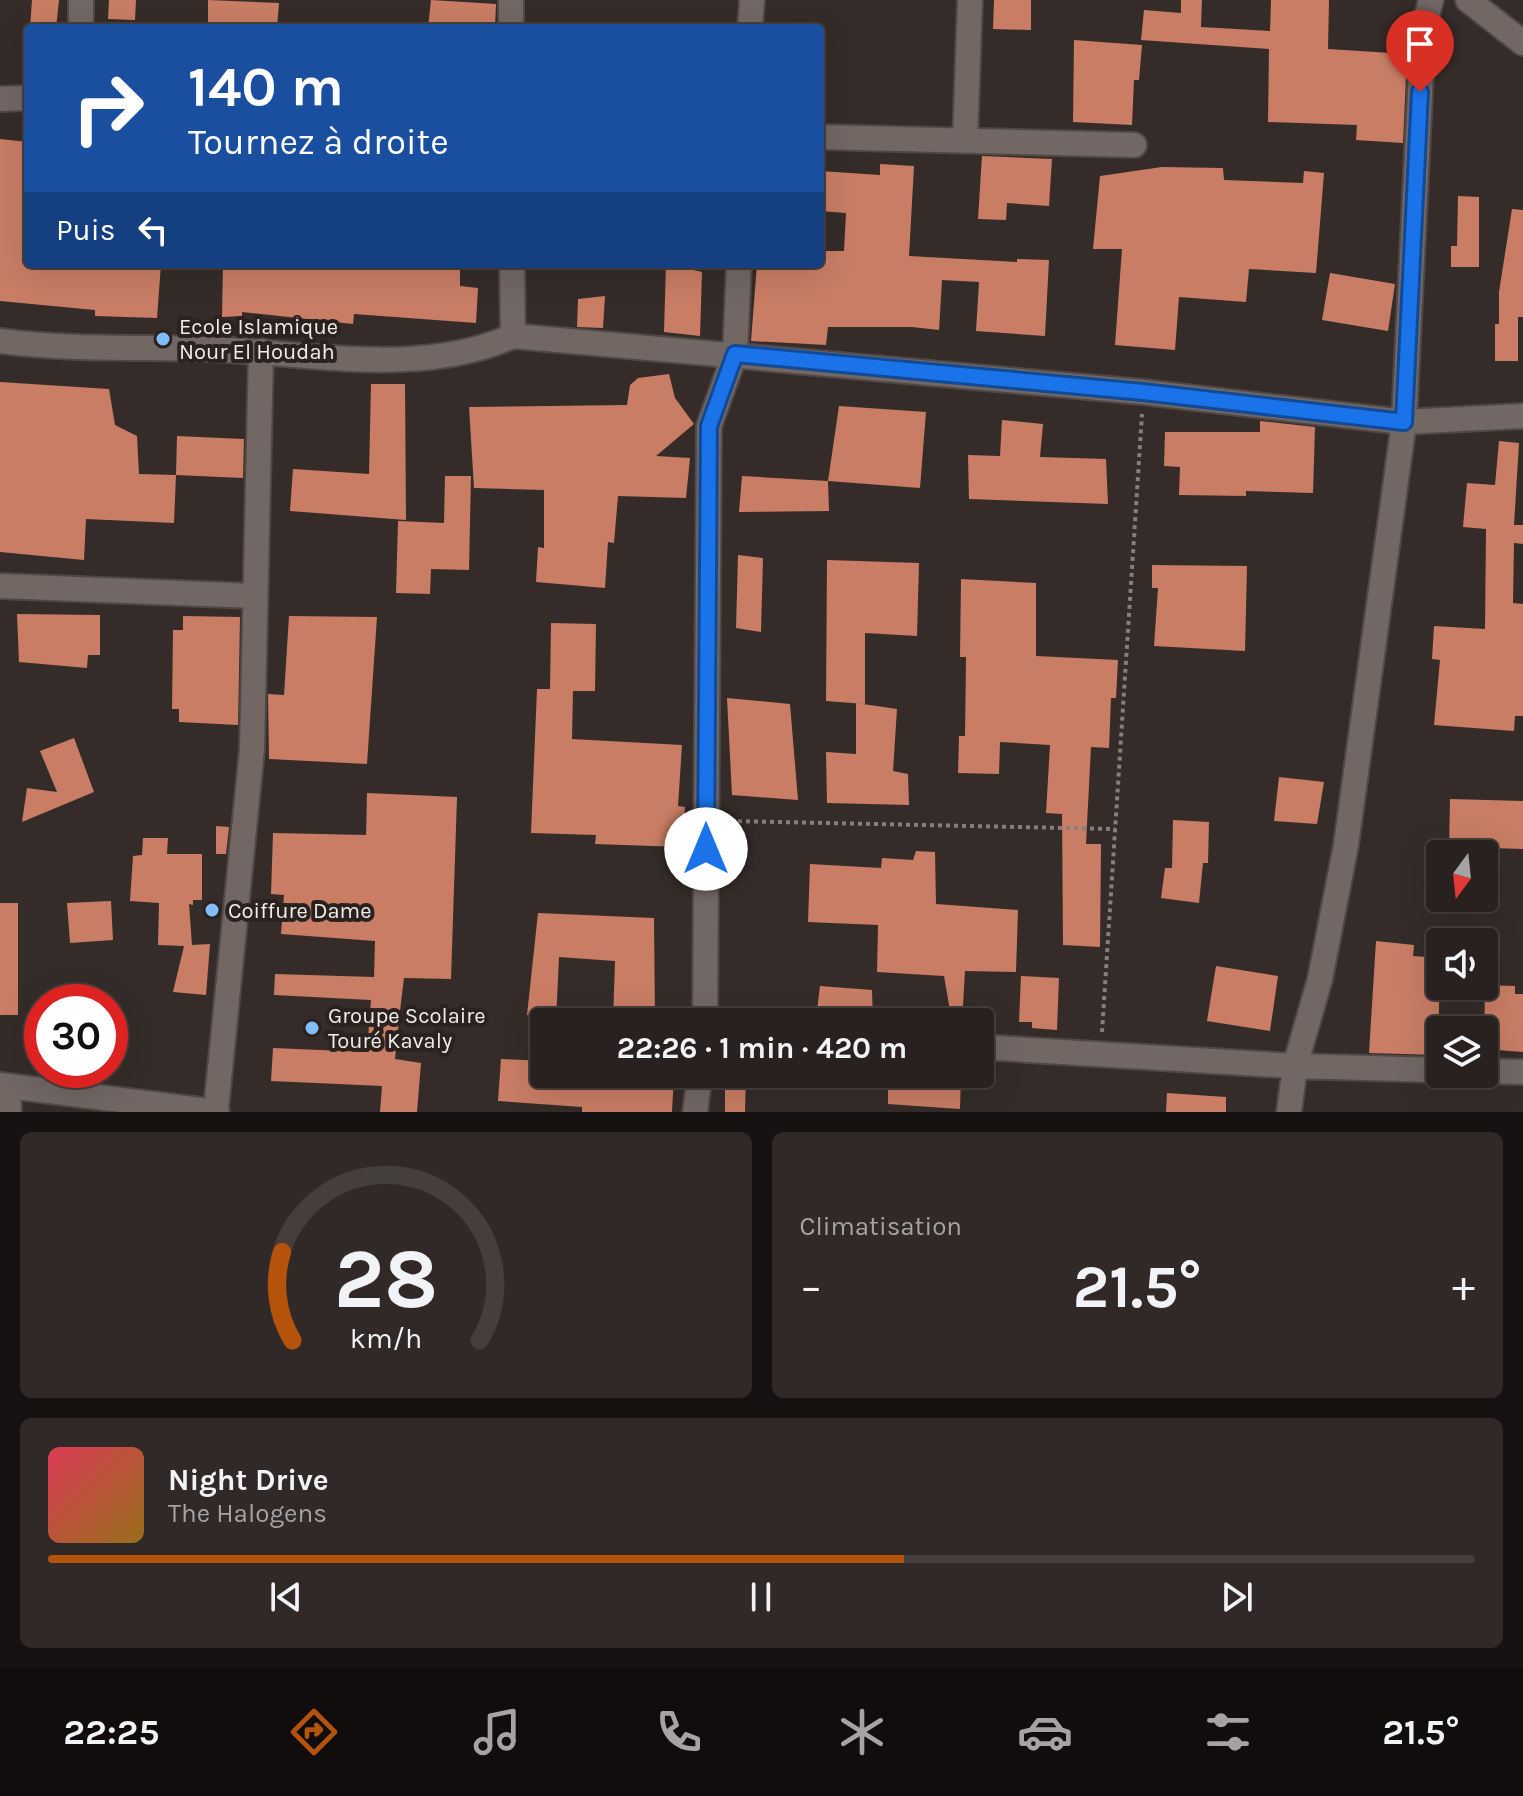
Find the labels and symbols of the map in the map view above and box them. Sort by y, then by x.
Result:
pin [1386,10,1454,92]
place label: Ecole Islamique Nour El Houdah [179,314,338,365]
marker: Ecole Islamique Nour El Houdah [154,330,172,348]
position arrow [664,807,748,891]
north arrow [1426,840,1498,912]
place label: Coiffure Dame [228,898,371,924]
marker: Coiffure Dame [203,901,221,919]
speed limit sign: 30 [24,984,128,1088]
place label: Groupe Scolaire Touré Kavaly [328,1003,486,1054]
marker: Groupe Scolaire Touré Kavaly [303,1019,321,1037]

